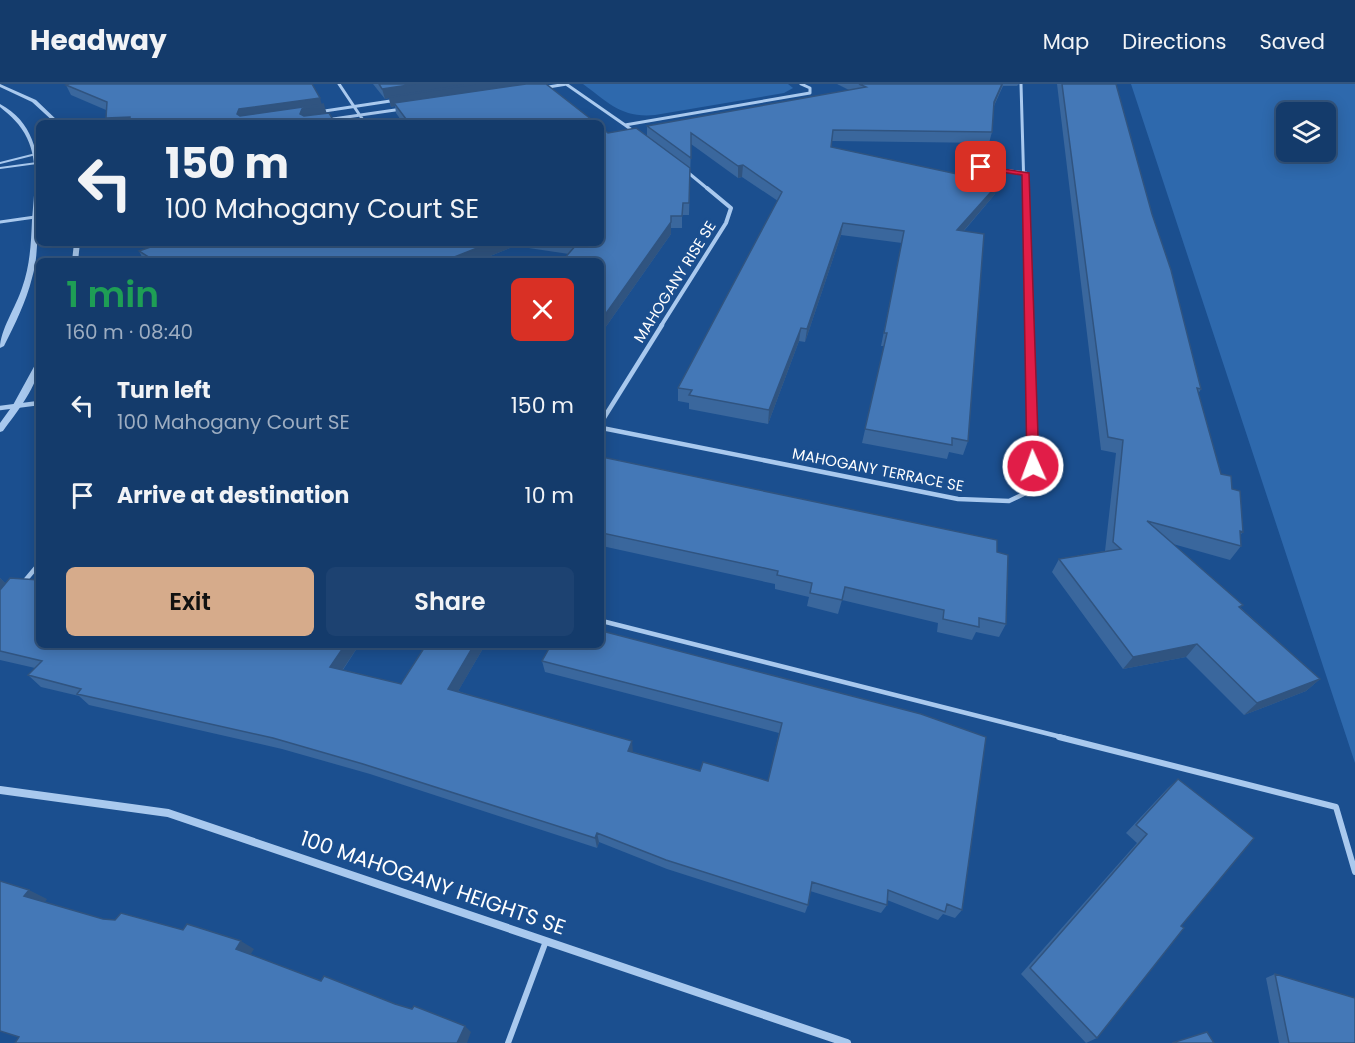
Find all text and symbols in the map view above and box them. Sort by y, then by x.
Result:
text: Headway [30,21,167,60]
text: Map [1043,27,1089,56]
text: Directions [1122,27,1226,56]
text: Saved [1259,27,1325,56]
map controls [1276,102,1336,162]
button: layers [1276,102,1336,162]
text: 150 m [165,134,289,193]
pin [955,141,1006,192]
icon: left [66,144,144,222]
icon: arrive [964,150,997,183]
text: 100 Mahogany Court SE [165,190,479,227]
street label: MAHOGANY RISE SE [629,217,721,347]
text: 1 min [66,269,159,320]
button: close [511,278,574,341]
text: 160 m · 08:40 [66,318,193,346]
text: Turn left [117,375,211,406]
icon: left [66,389,99,422]
text: 150 m [511,390,574,421]
text: 100 Mahogany Court SE [117,408,350,436]
position arrow [1001,434,1065,498]
street label: MAHOGANY TERRACE SE [791,443,966,496]
icon: arrive [66,479,99,512]
text: Arrive at destination [117,480,349,511]
text: 10 m [525,480,574,511]
button: Exit [66,567,314,636]
button: Share [326,567,574,636]
street label: 100 MAHOGANY HEIGHTS SE [297,823,570,942]

